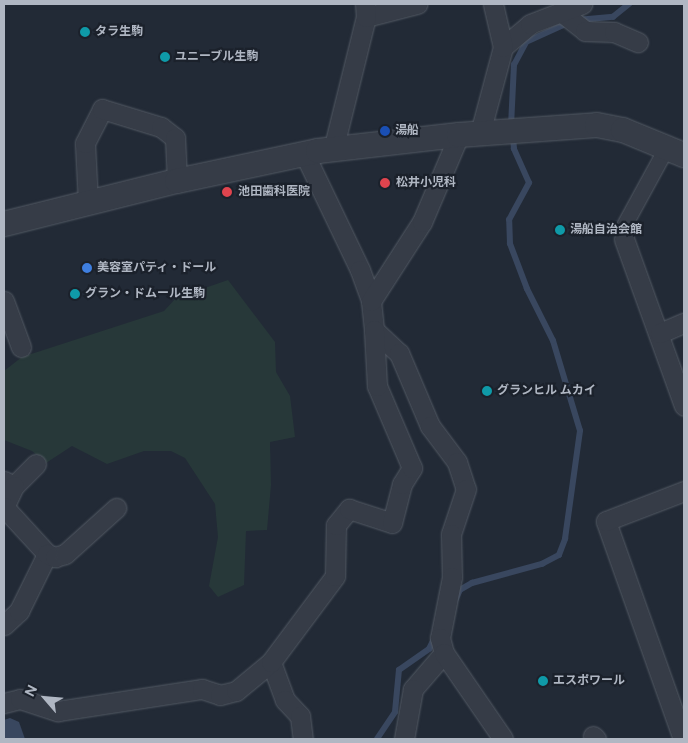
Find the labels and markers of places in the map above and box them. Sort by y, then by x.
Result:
place label: タラ生駒 [95,25,143,39]
marker: タラ生駒 [79,26,91,38]
place label: ユニーブル生駒 [175,50,259,64]
marker: ユニーブル生駒 [159,51,171,63]
place label: 湯船 [395,124,419,138]
marker: 湯船 [379,125,391,137]
marker: 松井小児科 [378,176,392,190]
place label: 松井小児科 [396,176,456,190]
marker: 池田歯科医院 [220,185,234,199]
place label: 池田歯科医院 [238,185,310,199]
place label: 湯船自治会館 [570,223,642,237]
marker: 湯船自治会館 [554,224,566,236]
place label: 美容室パティ・ドール [97,261,217,275]
marker: 美容室パティ・ドール [81,262,93,274]
place label: グラン・ドムール生駒 [85,287,205,301]
marker: グラン・ドムール生駒 [69,288,81,300]
place label: グランヒル ムカイ [497,384,596,398]
marker: グランヒル ムカイ [481,385,493,397]
place label: エスポワール [553,674,625,688]
marker: エスポワール [537,675,549,687]

